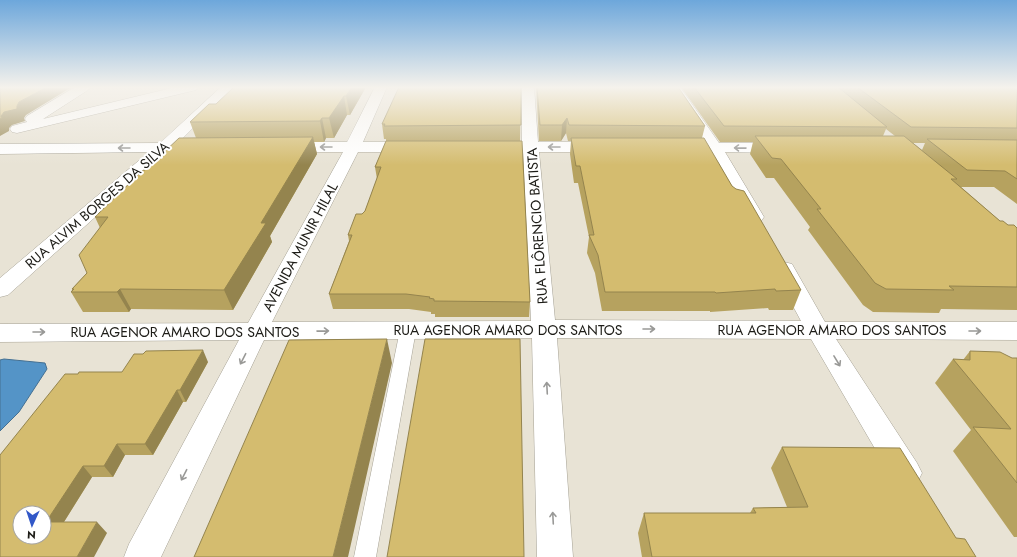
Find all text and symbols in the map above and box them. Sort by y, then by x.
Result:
street label: RUA ALVIM BORGES DA SILVA [21,136,174,273]
one-way arrow [320,143,333,151]
one-way arrow [548,143,561,151]
one-way arrow [118,144,131,152]
one-way arrow [734,144,747,152]
street label: RUA FLÔRENCIO BATISTA [522,146,552,305]
street label: AVENIDA MUNIR HILAL [257,178,343,315]
street label: RUA AGENOR AMARO DOS SANTOS [393,320,623,340]
street label: RUA AGENOR AMARO DOS SANTOS [717,320,947,340]
street label: RUA AGENOR AMARO DOS SANTOS [70,322,300,342]
one-way arrow [642,325,655,333]
one-way arrow [316,327,329,335]
one-way arrow [968,327,981,335]
one-way arrow [32,328,45,336]
one-way arrow [238,353,246,365]
one-way arrow [834,355,842,367]
one-way arrow [543,382,551,395]
one-way arrow [180,468,187,480]
north arrow [12,505,52,545]
one-way arrow [550,512,557,525]
text: N [27,527,36,543]

